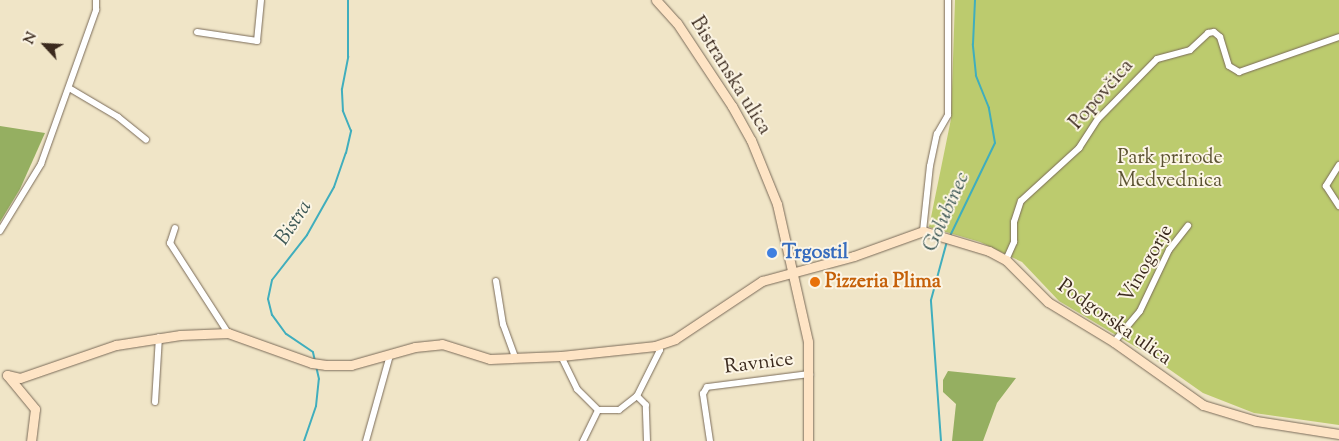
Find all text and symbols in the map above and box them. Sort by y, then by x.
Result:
street label: Bistranska ulica [684,13,776,139]
north arrow [20,20,70,70]
text: N [20,29,43,48]
street label: Popovčica [1065,55,1139,135]
park label: Park prirode Medvednica [1117,147,1223,194]
water label: Golubinec [918,168,976,256]
water label: Bistra [270,196,318,250]
street label: Vinogorje [1115,221,1179,307]
place label: Trgostil [782,241,848,265]
marker: Trgostil [766,247,778,259]
place label: Pizzeria Plima [825,270,941,294]
street label: Podgorska ulica [1052,275,1176,371]
marker: Pizzeria Plima [809,276,821,288]
street label: Ravnice [723,348,795,380]

